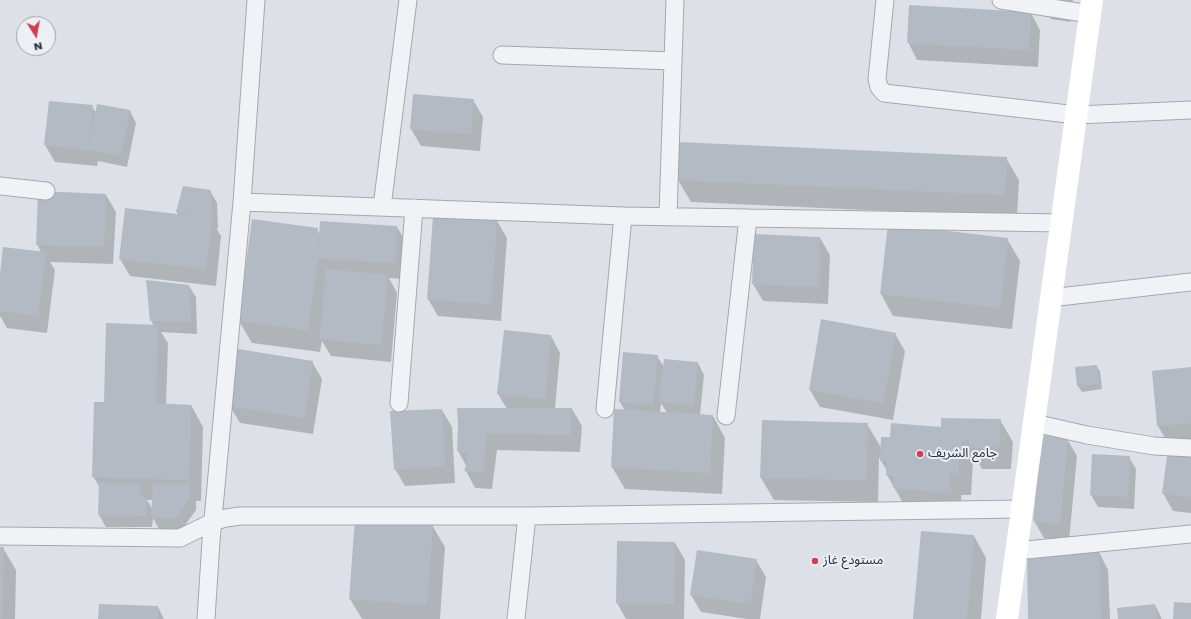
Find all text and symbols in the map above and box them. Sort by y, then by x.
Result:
north arrow [16,16,56,56]
text: N [33,38,44,55]
place label: جامع الشريف [928,446,997,462]
marker: جامع الشريف [915,449,925,459]
place label: مستودع غاز [823,553,883,569]
marker: مستودع غاز [810,556,820,566]

